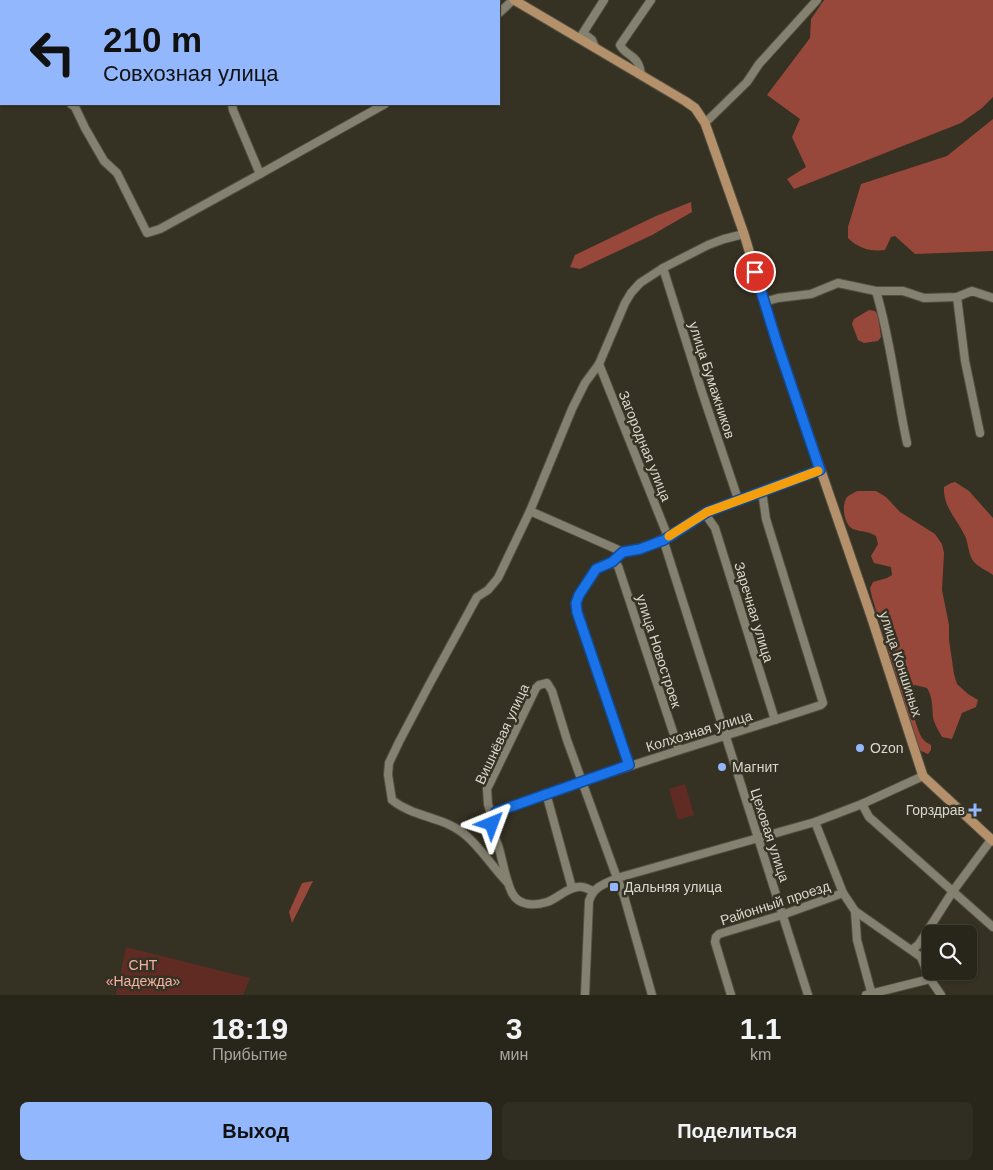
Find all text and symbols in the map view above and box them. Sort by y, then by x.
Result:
icon: left [20,20,85,85]
text: 210 m [103,20,202,59]
text: Совхозная улица [103,61,279,86]
pin [734,251,776,293]
icon: arrive [741,258,769,286]
street label: улица Бумажников [686,320,738,440]
street label: Загородная улица [616,388,675,504]
street label: Заречная улица [731,560,777,664]
street label: улица Новостроек [633,592,685,711]
street label: улица Коншиных [876,609,926,719]
street label: Вишнёвая улица [472,681,532,787]
street label: Колхозная улица [644,707,754,755]
place label: Ozon [870,740,903,756]
marker: Ozon [854,742,866,754]
place label: Магнит [732,759,779,775]
marker: Магнит [716,761,728,773]
street label: Цеховая улица [747,786,793,884]
position arrow [465,797,517,849]
place label: Горздрав [906,802,965,818]
marker: Горздрав [969,804,981,816]
street label: Районный проезд [718,878,832,928]
place label: Дальняя улица [624,879,722,895]
marker: Дальняя улица [608,881,620,893]
map controls [922,925,977,980]
button: search [922,925,977,980]
park label: СНТ «Надежда» [106,957,181,989]
text: 18:19 [211,1012,288,1045]
text: 3 [506,1012,522,1045]
text: 1.1 [740,1012,782,1045]
text: Прибытие [212,1046,287,1063]
text: мин [500,1046,528,1063]
text: km [750,1046,771,1063]
button: Выход [20,1102,492,1160]
button: Поделиться [502,1102,973,1160]

